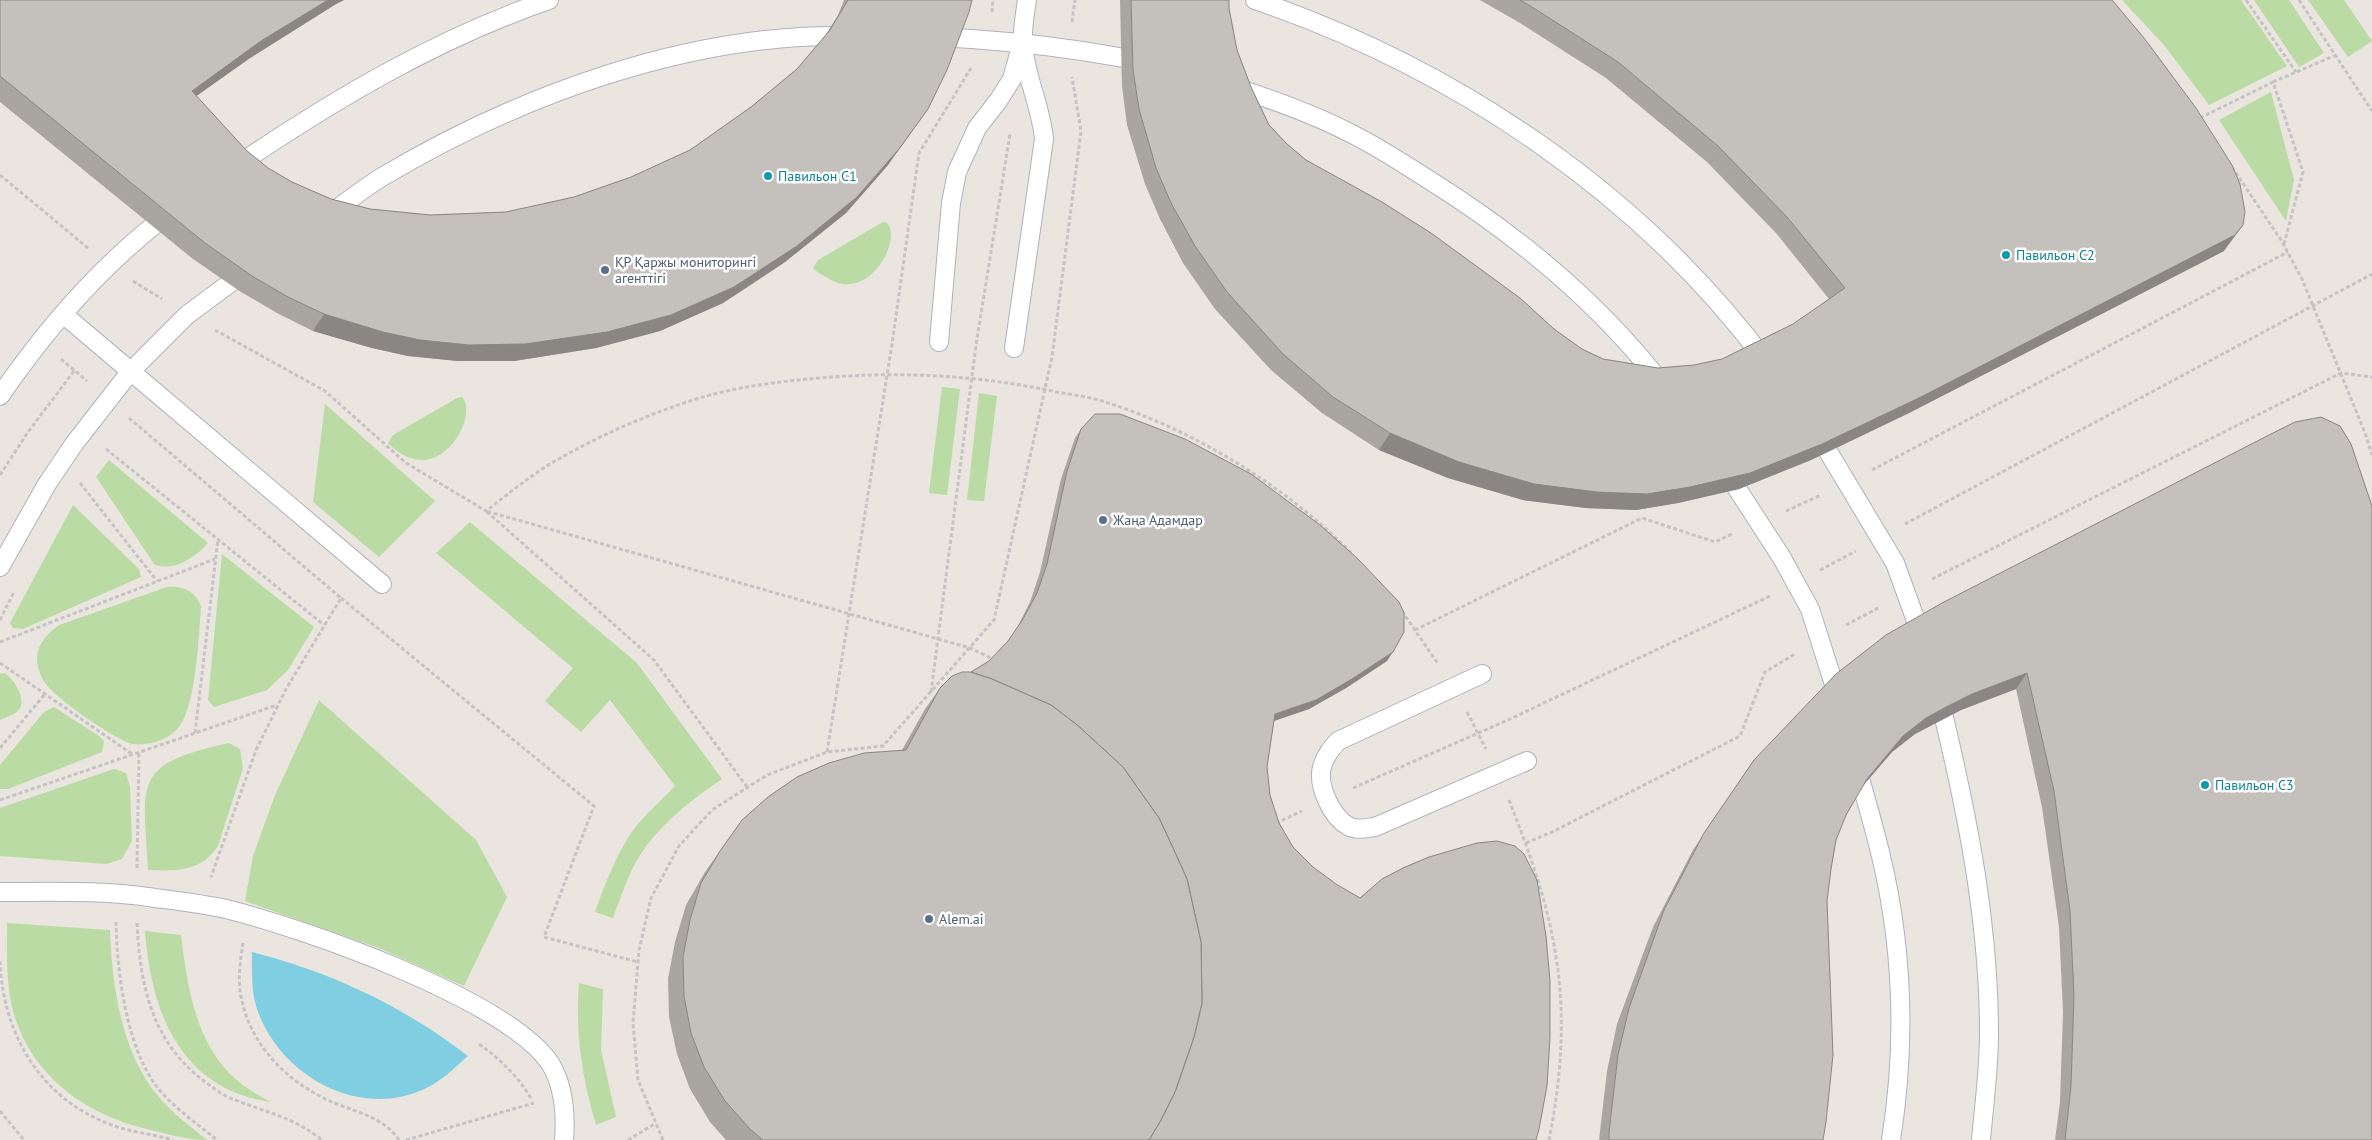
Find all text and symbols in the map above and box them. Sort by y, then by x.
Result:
place label: Павильон С1 [778,167,857,185]
marker: Павильон С1 [762,170,774,182]
place label: Павильон С2 [2016,246,2095,264]
marker: Павильон С2 [2000,249,2012,261]
place label: ҚР Қаржы мониторингі агенттігі [615,253,756,287]
marker: ҚР Қаржы мониторингі агенттігі [599,264,611,276]
place label: Жаңа Адамдар [1112,511,1203,529]
marker: Жаңа Адамдар [1097,514,1109,526]
place label: Павильон С3 [2215,776,2294,794]
marker: Павильон С3 [2199,779,2211,791]
place label: Alem.ai [939,910,983,928]
marker: Alem.ai [923,913,935,925]

